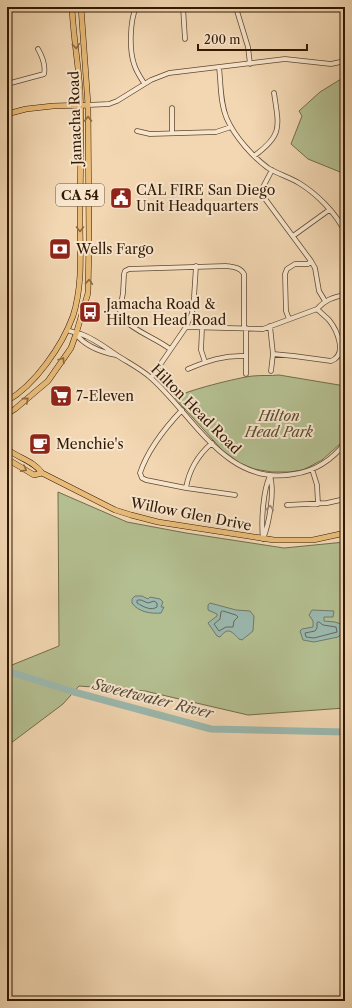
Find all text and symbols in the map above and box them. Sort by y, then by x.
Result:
scale bar [198,26,307,52]
text: 200 m [204,32,241,47]
one-way arrow [71,43,80,49]
street label: Jamacha Road [64,70,86,167]
one-way arrow [84,116,92,122]
place label: CAL FIRE San Diego Unit Headquarters [136,181,275,215]
road number: CA 54 [56,184,104,206]
public building icon: CAL FIRE San Diego Unit Headquarters [108,185,134,211]
one-way arrow [76,226,84,232]
bank icon: Wells Fargo [47,236,73,262]
place label: Wells Fargo [75,240,154,258]
one-way arrow [85,279,93,285]
place label: Jamacha Road & Hilton Head Road [104,295,227,329]
bus stop icon: Jamacha Road & Hilton Head Road [77,299,103,325]
one-way arrow [57,357,65,364]
street label: Hilton Head Road [147,360,245,458]
supermarket icon: 7-Eleven [48,383,74,409]
place label: 7-Eleven [76,387,134,405]
one-way arrow [22,397,29,404]
park label: Hilton Head Park [244,407,314,441]
cafe icon: Menchie's [27,431,53,457]
place label: Menchie's [56,435,124,453]
one-way arrow [20,465,27,472]
street label: Willow Glen Drive [128,493,253,535]
one-way arrow [265,505,274,511]
water label: Sweetwater River [90,674,216,723]

